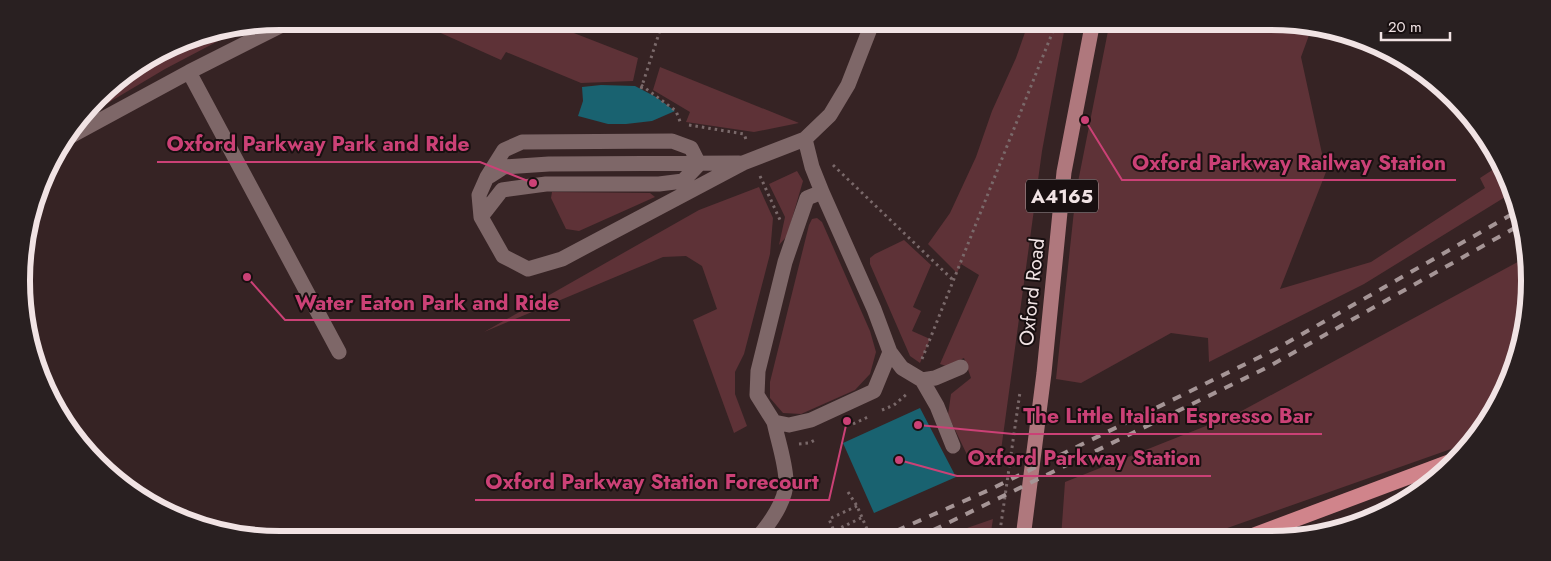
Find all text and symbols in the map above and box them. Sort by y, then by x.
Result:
scale bar [1381,10,1450,42]
text: 20 m [1388,16,1422,38]
callout: Oxford Parkway Park and Ride [157,126,480,162]
text: Oxford Parkway Park and Ride [166,129,470,159]
callout: Oxford Parkway Railway Station [1122,144,1456,180]
text: Oxford Parkway Railway Station [1132,148,1446,178]
road number: A4165 [1026,180,1098,212]
street label: Oxford Road [1012,237,1052,347]
callout: Water Eaton Park and Ride [285,284,570,320]
text: Water Eaton Park and Ride [295,288,559,318]
callout: The Little Italian Espresso Bar [1013,398,1322,434]
text: The Little Italian Espresso Bar [1023,401,1313,431]
callout: Oxford Parkway Station [957,440,1211,476]
text: Oxford Parkway Station [967,443,1201,473]
callout: Oxford Parkway Station Forecourt [475,464,829,500]
text: Oxford Parkway Station Forecourt [485,467,819,497]

